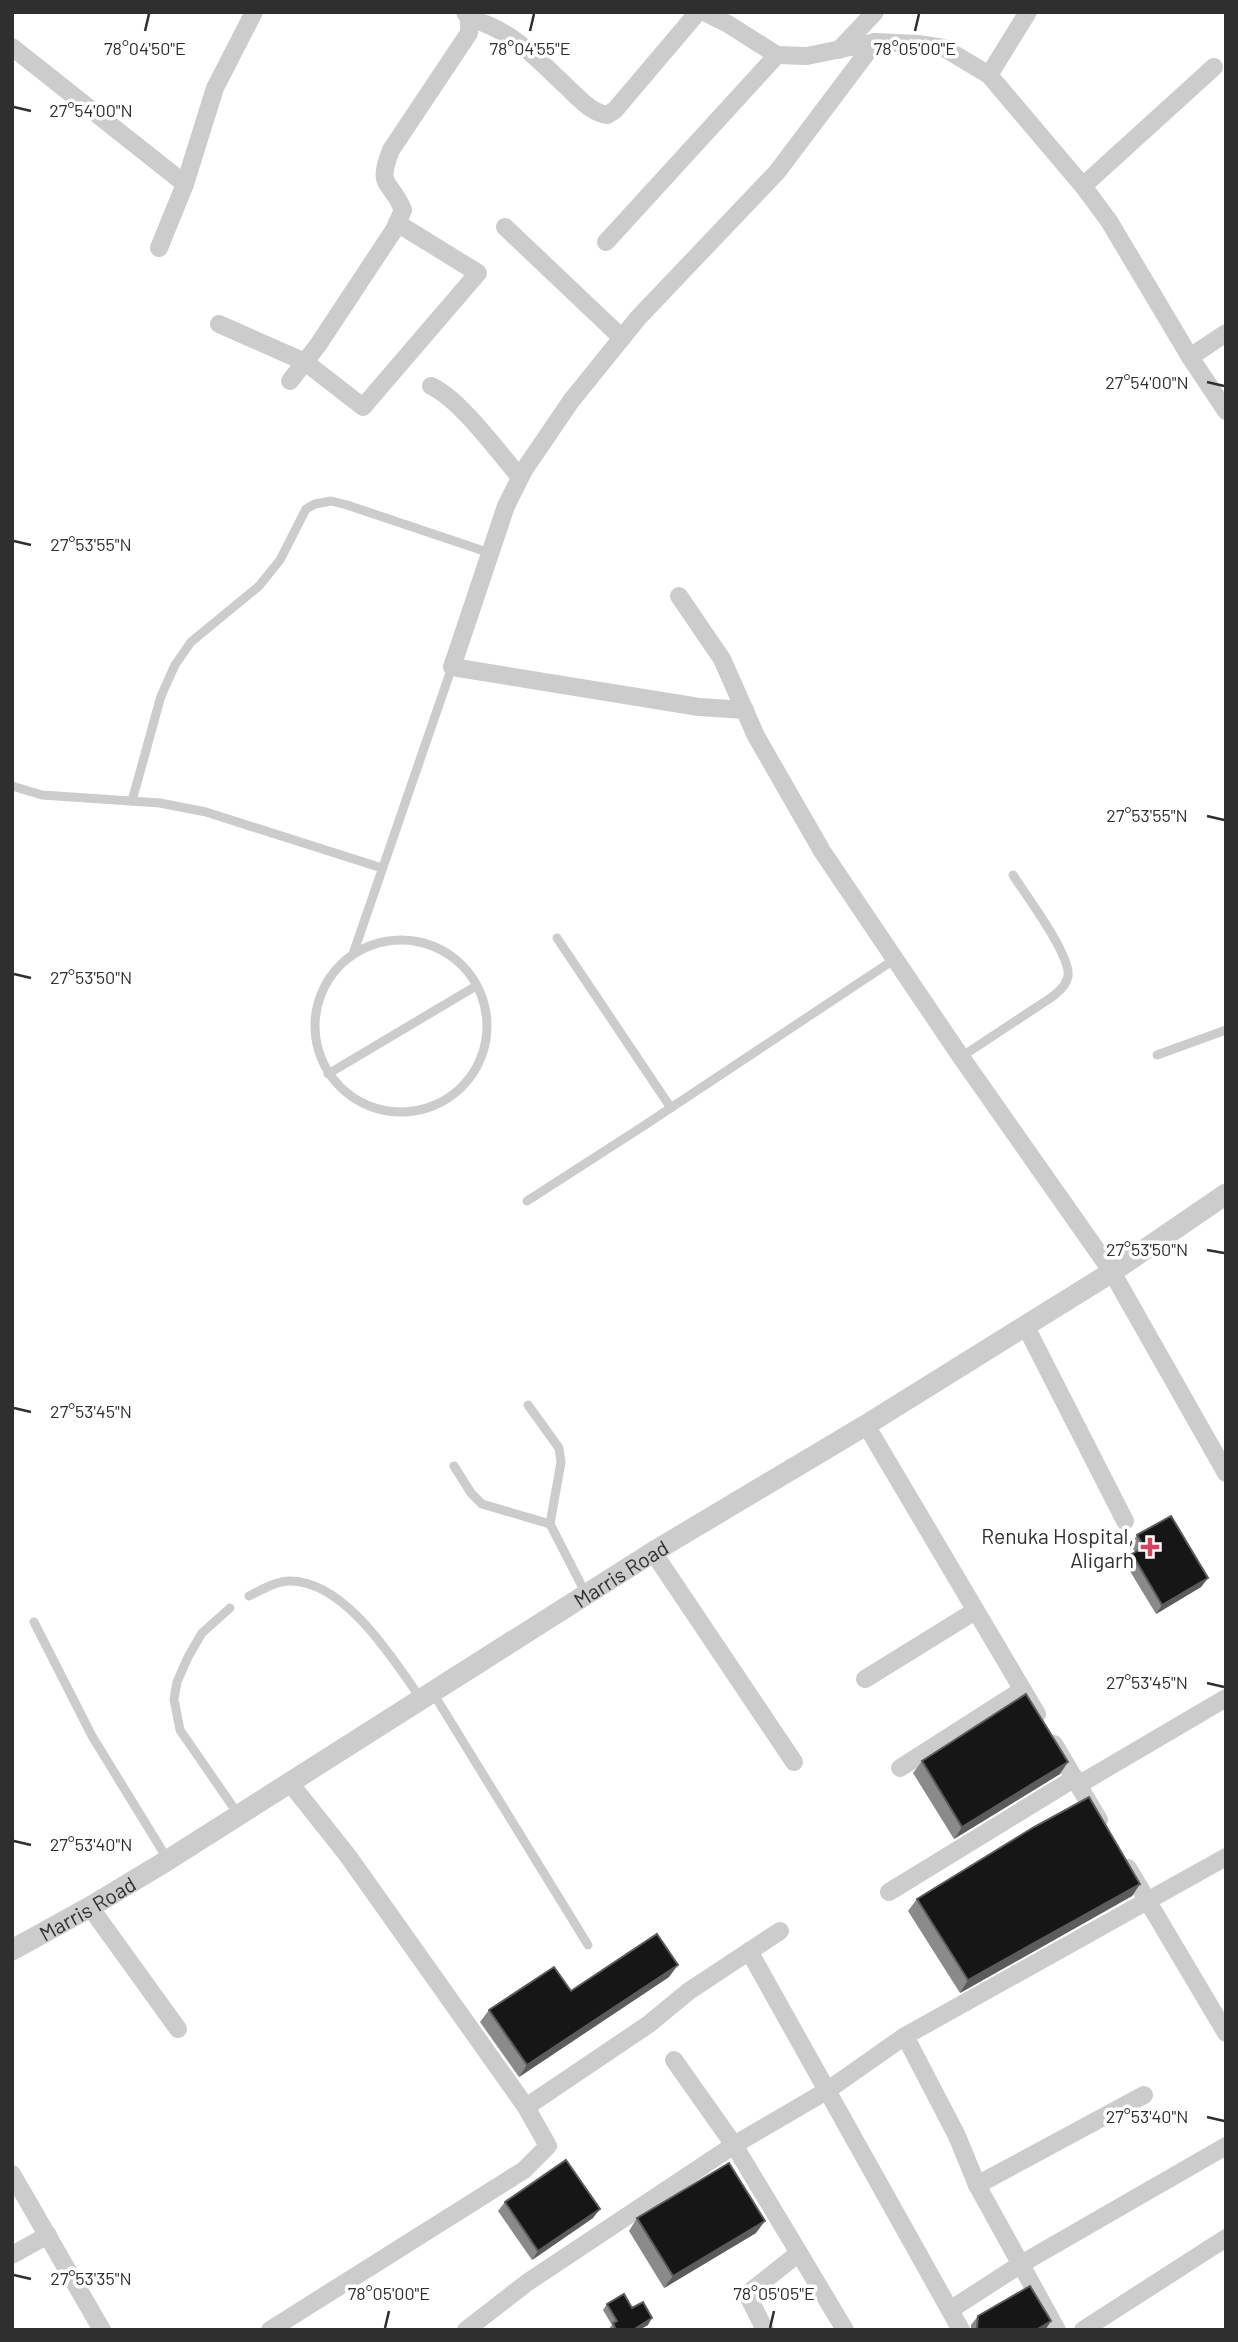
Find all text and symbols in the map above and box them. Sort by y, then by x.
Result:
text: 78°04'50"E [104,37,186,59]
text: 78°04'55"E [489,37,571,59]
text: 78°05'00"E [874,37,956,59]
text: 27°54'00"N [49,99,133,121]
text: 27°54'00"N [1105,371,1189,393]
text: 27°53'55"N [50,533,132,555]
text: 27°53'55"N [1106,804,1188,826]
text: 27°53'50"N [50,966,132,988]
text: 27°53'50"N [1106,1238,1188,1260]
text: 27°53'45"N [50,1400,132,1422]
place label: Renuka Hospital, Aligarh [981,1523,1134,1572]
street label: Marris Road [568,1534,672,1612]
marker: Renuka Hospital, Aligarh [1140,1537,1160,1557]
text: 27°53'45"N [1106,1671,1188,1693]
text: 27°53'40"N [50,1833,132,1855]
street label: Marris Road [34,1870,140,1945]
text: 27°53'40"N [1106,2105,1188,2127]
text: 27°53'35"N [50,2267,132,2289]
text: 78°05'00"E [348,2282,430,2304]
text: 78°05'05"E [733,2282,815,2304]

